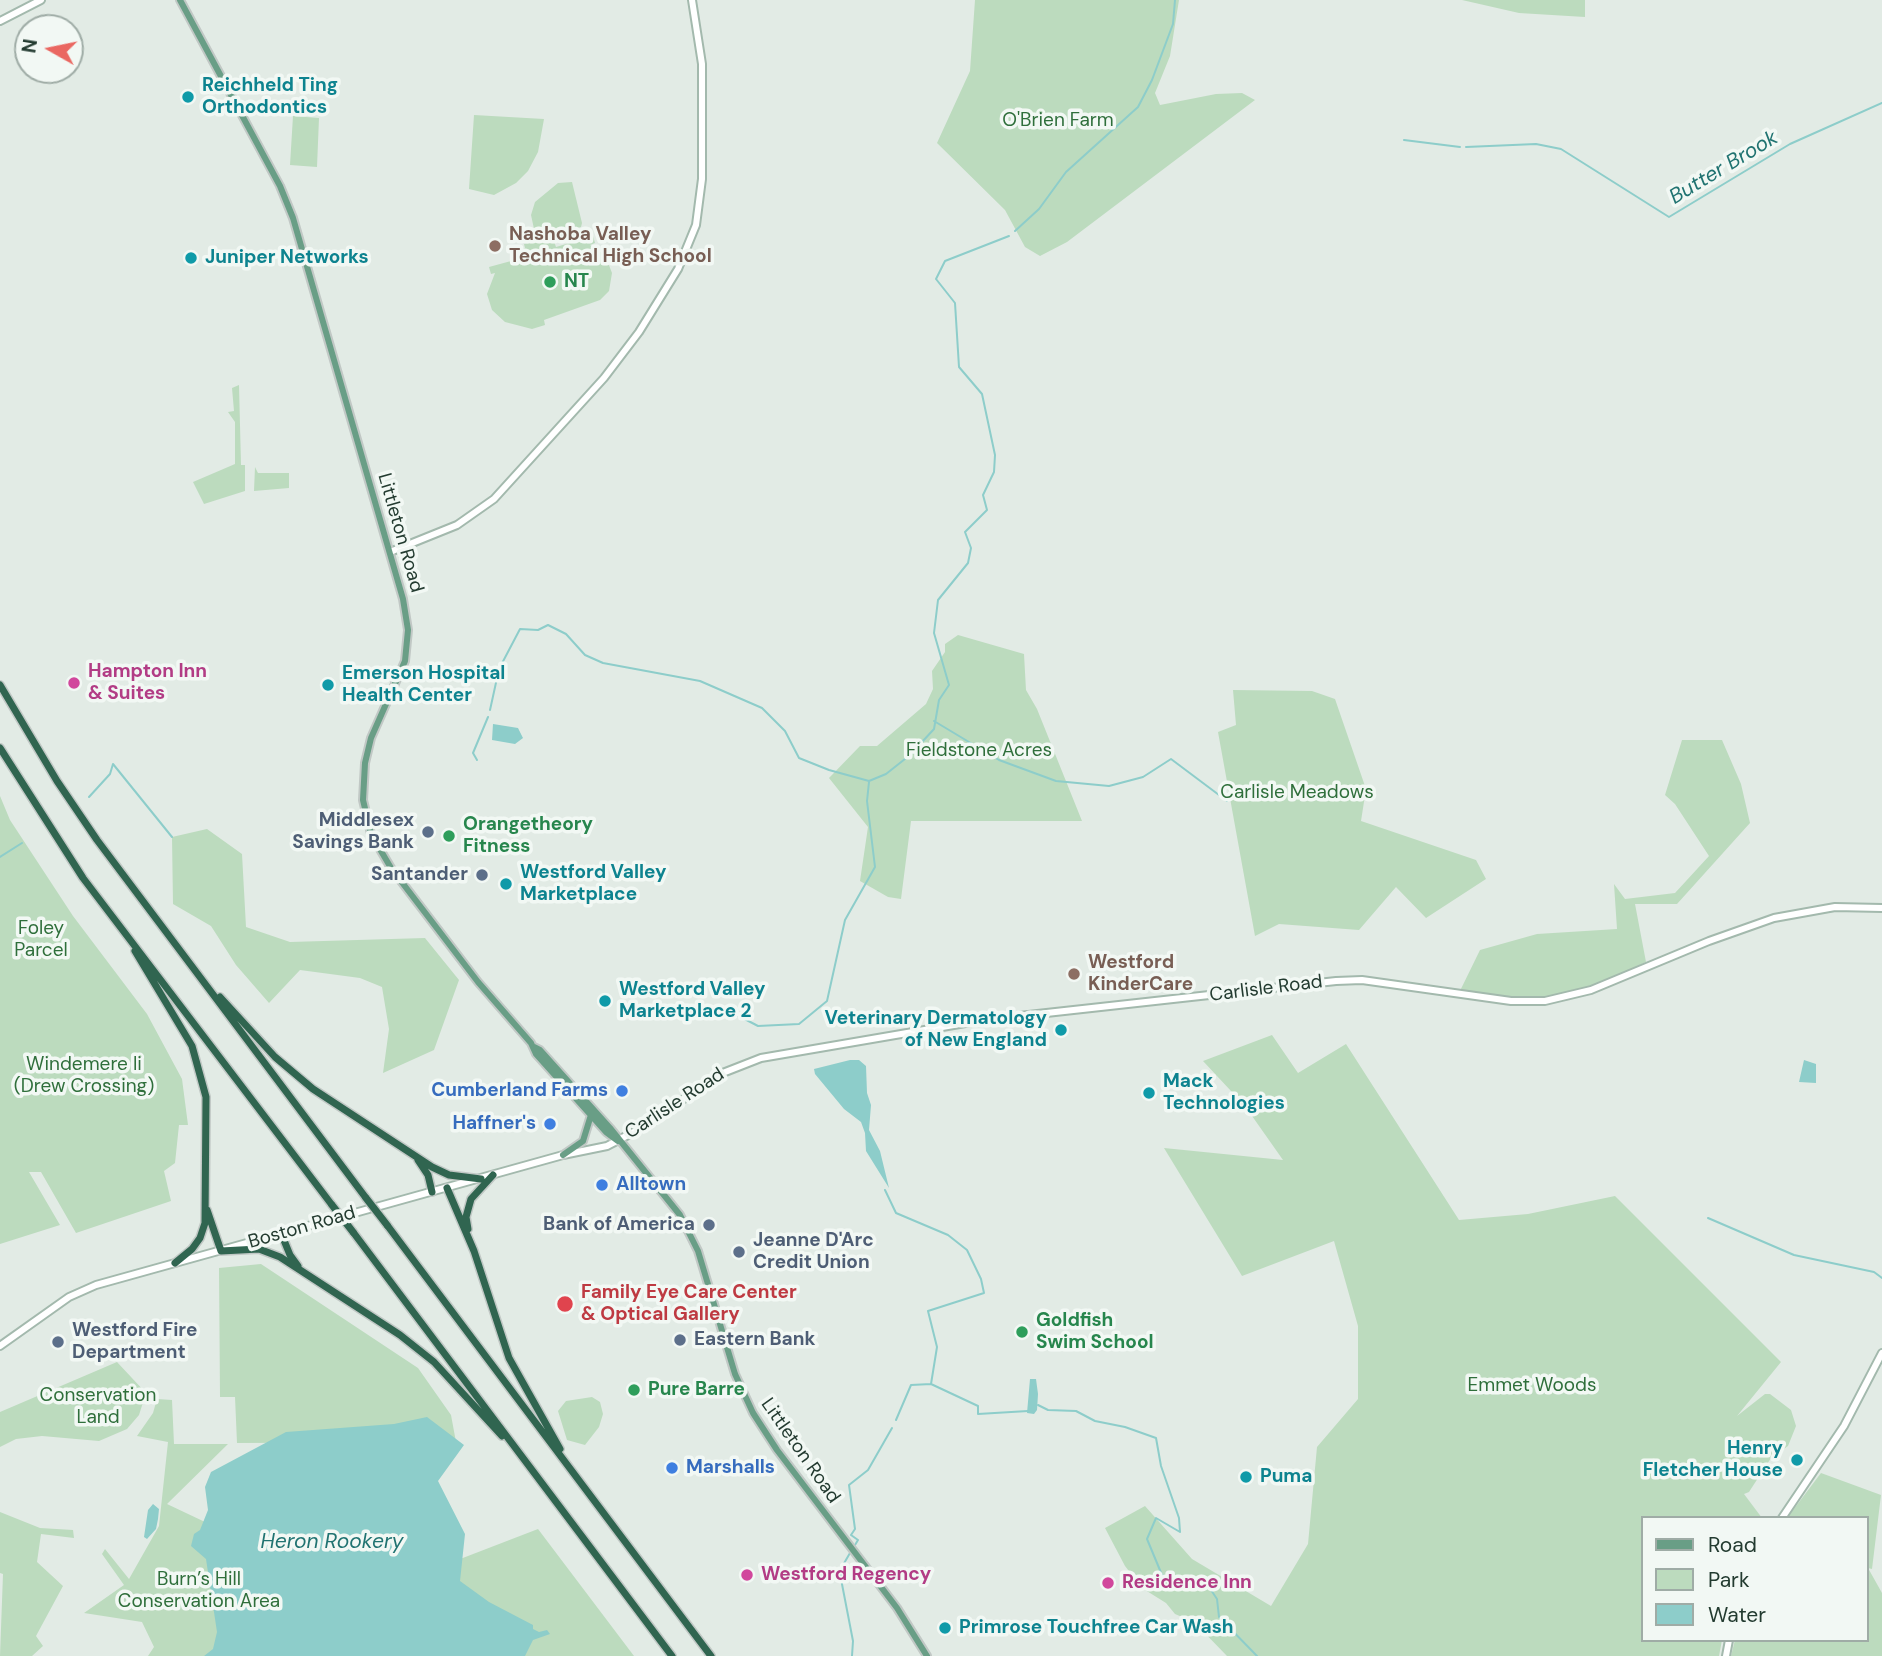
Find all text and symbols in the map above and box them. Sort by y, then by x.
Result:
north arrow [14,14,84,84]
text: N [16,37,43,55]
place label: Reichheld Ting Orthodontics [202,75,338,119]
marker: Reichheld Ting Orthodontics [180,89,196,105]
park label: O'Brien Farm [1002,110,1114,132]
water label: Butter Brook [1665,126,1783,210]
place label: Nashoba Valley Technical High School [509,224,712,268]
marker: Nashoba Valley Technical High School [487,238,503,254]
place label: Juniper Networks [205,247,369,269]
marker: Juniper Networks [183,250,199,266]
place label: NT [564,271,589,293]
marker: NT [542,274,558,290]
street label: Littleton Road [372,471,428,595]
place label: Hampton Inn & Suites [88,661,207,705]
place label: Emerson Hospital Health Center [342,663,505,707]
marker: Hampton Inn & Suites [66,675,82,691]
marker: Emerson Hospital Health Center [320,677,336,693]
park label: Fieldstone Acres [906,740,1052,762]
park label: Carlisle Meadows [1220,782,1374,804]
place label: Middlesex Savings Bank [292,810,414,854]
place label: Orangetheory Fitness [463,814,593,858]
marker: Middlesex Savings Bank [420,824,436,840]
marker: Orangetheory Fitness [441,828,457,844]
place label: Westford Valley Marketplace [520,862,667,906]
place label: Santander [371,864,468,886]
marker: Santander [474,867,490,883]
marker: Westford Valley Marketplace [498,876,514,892]
park label: Foley Parcel [14,918,68,962]
place label: Westford KinderCare [1088,952,1193,996]
marker: Westford KinderCare [1066,966,1082,982]
street label: Carlisle Road [1208,971,1324,1007]
place label: Westford Valley Marketplace 2 [619,979,766,1023]
marker: Westford Valley Marketplace 2 [597,993,613,1009]
place label: Veterinary Dermatology of New England [824,1008,1047,1052]
marker: Veterinary Dermatology of New England [1053,1022,1069,1038]
park label: Windemere Ii (Drew Crossing) [14,1054,154,1098]
street label: Carlisle Road [621,1063,729,1145]
place label: Mack Technologies [1163,1071,1285,1115]
place label: Cumberland Farms [431,1080,608,1102]
marker: Cumberland Farms [614,1083,630,1099]
marker: Mack Technologies [1141,1085,1157,1101]
place label: Haffner's [452,1113,536,1135]
marker: Haffner's [542,1116,558,1132]
place label: Alltown [616,1174,686,1196]
marker: Alltown [594,1177,610,1193]
street label: Boston Road [246,1202,358,1254]
place label: Bank of America [543,1214,695,1236]
marker: Bank of America [701,1217,717,1233]
place label: Jeanne D'Arc Credit Union [753,1230,874,1274]
marker: Jeanne D'Arc Credit Union [731,1244,747,1260]
place label: Family Eye Care Center & Optical Gallery [581,1282,797,1326]
marker: Family Eye Care Center & Optical Gallery [555,1294,575,1314]
place label: Goldfish Swim School [1036,1310,1154,1354]
place label: Westford Fire Department [72,1320,197,1364]
marker: Goldfish Swim School [1014,1324,1030,1340]
place label: Eastern Bank [694,1329,815,1351]
marker: Eastern Bank [672,1332,688,1348]
marker: Westford Fire Department [50,1334,66,1350]
park label: Emmet Woods [1468,1375,1596,1397]
place label: Pure Barre [648,1379,745,1401]
marker: Pure Barre [626,1382,642,1398]
park label: Conservation Land [40,1385,156,1429]
street label: Littleton Road [755,1394,845,1508]
place label: Henry Fletcher House [1643,1438,1783,1482]
marker: Henry Fletcher House [1789,1452,1805,1468]
place label: Marshalls [686,1457,775,1479]
marker: Marshalls [664,1460,680,1476]
place label: Puma [1260,1466,1312,1488]
marker: Puma [1238,1469,1254,1485]
legend [1640,1516,1868,1642]
water label: Heron Rookery [260,1529,404,1555]
text: Road [1708,1531,1757,1559]
place label: Westford Regency [761,1564,931,1586]
text: Park [1708,1566,1749,1594]
marker: Westford Regency [739,1567,755,1583]
park label: Burn’s Hill Conservation Area [118,1569,280,1613]
place label: Residence Inn [1122,1572,1252,1594]
marker: Residence Inn [1100,1575,1116,1591]
text: Water [1708,1601,1766,1629]
place label: Primrose Touchfree Car Wash [959,1617,1234,1639]
marker: Primrose Touchfree Car Wash [937,1620,953,1636]

